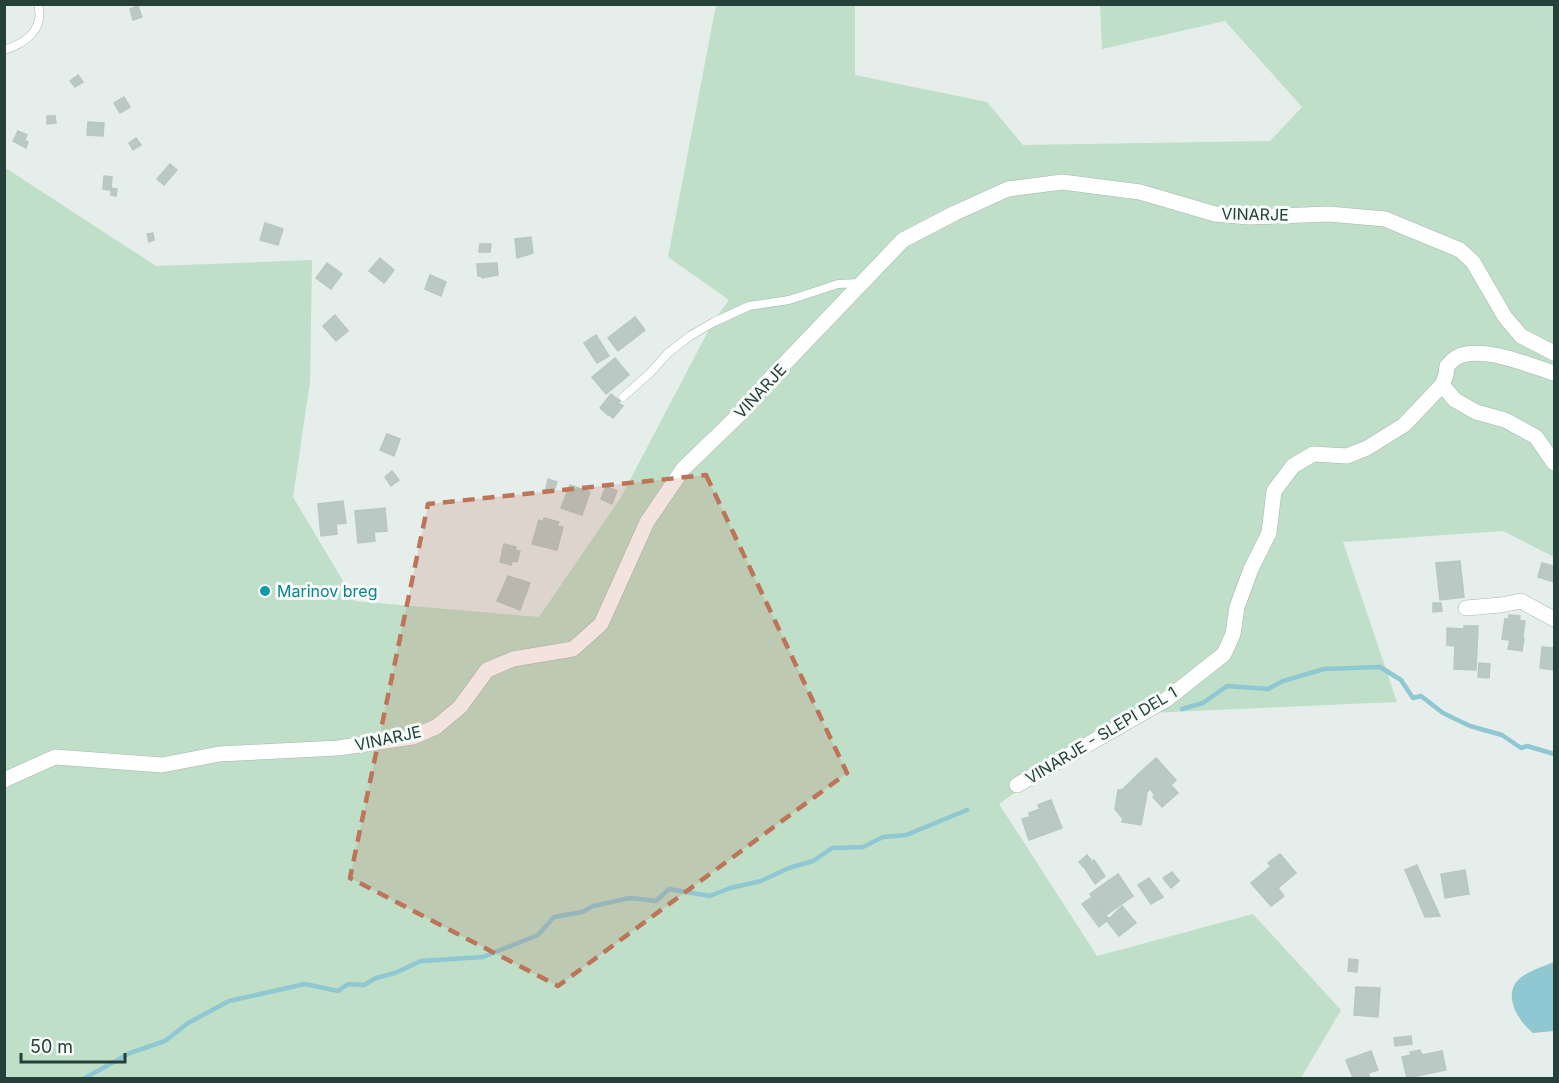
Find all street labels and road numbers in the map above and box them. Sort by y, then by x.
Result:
street label: VINARJE [1221,203,1289,225]
street label: VINARJE [730,360,790,422]
street label: VINARJE - SLEPI DEL 1 [1022,682,1180,788]
street label: VINARJE [353,721,423,755]

